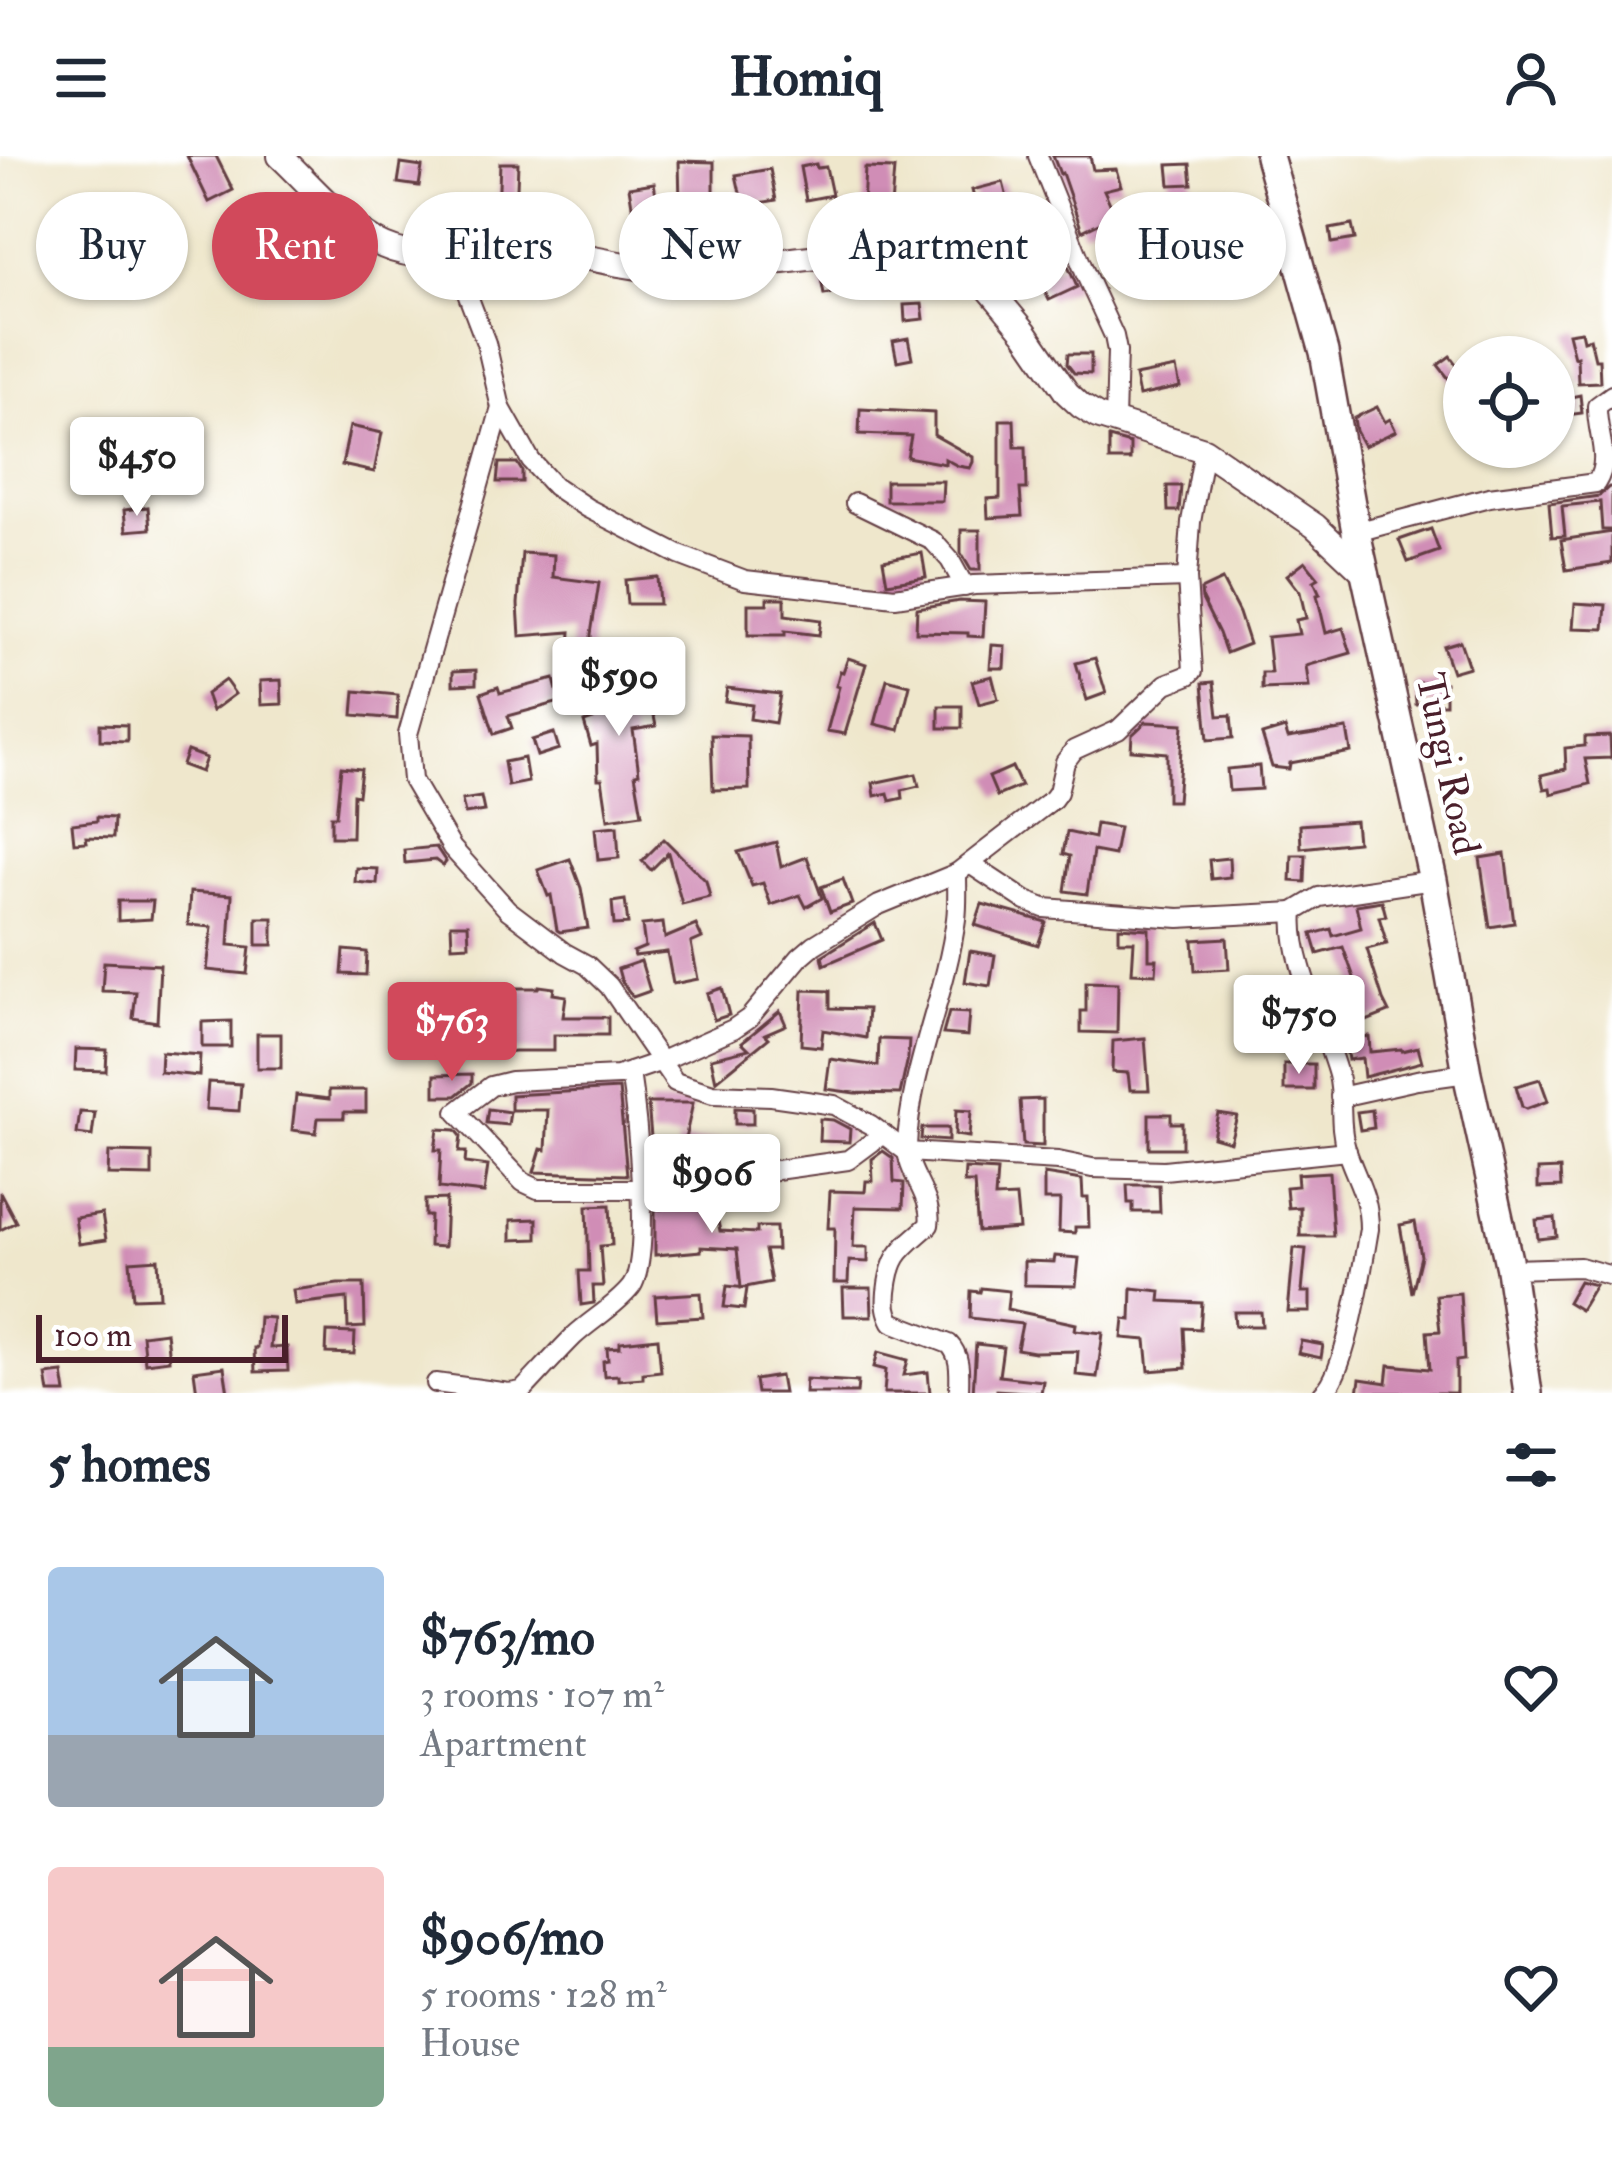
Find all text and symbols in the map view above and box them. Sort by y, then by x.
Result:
text: Homiq [729,44,883,112]
icon: menu [48,45,114,111]
icon: person [1498,45,1564,111]
chip: Buy [36,192,188,300]
chip: Rent [212,192,378,300]
chip: Filters [402,192,595,300]
chip: New [619,192,783,300]
chip: Apartment [807,192,1071,300]
chip: House [1095,192,1286,300]
map controls [1443,336,1575,468]
button: locate [1443,336,1575,468]
pin: $450 [66,417,208,519]
text: $450 [97,431,177,480]
pin: $590 [548,637,690,739]
text: $590 [579,651,659,700]
street label: Tungi Road [1405,669,1491,859]
pin: $750 [1228,975,1370,1077]
pin: $763 [381,982,523,1084]
text: $750 [1261,989,1337,1038]
text: $763 [415,996,489,1045]
pin: $906 [641,1134,783,1236]
text: $906 [671,1148,753,1197]
scale bar [36,1309,288,1362]
text: 100 m [54,1315,132,1356]
icon: filters [1498,1432,1564,1498]
text: 5 homes [48,1433,211,1497]
text: $763/mo [420,1606,595,1670]
icon: home [144,1615,288,1759]
icon: heart [1498,1654,1564,1720]
text: 3 rooms · 107 m² [420,1670,664,1719]
text: Apartment [420,1719,587,1768]
text: $906/mo [420,1906,604,1970]
icon: home [144,1915,288,2059]
icon: heart [1498,1954,1564,2020]
text: 5 rooms · 128 m² [420,1970,666,2019]
text: House [420,2019,520,2068]

